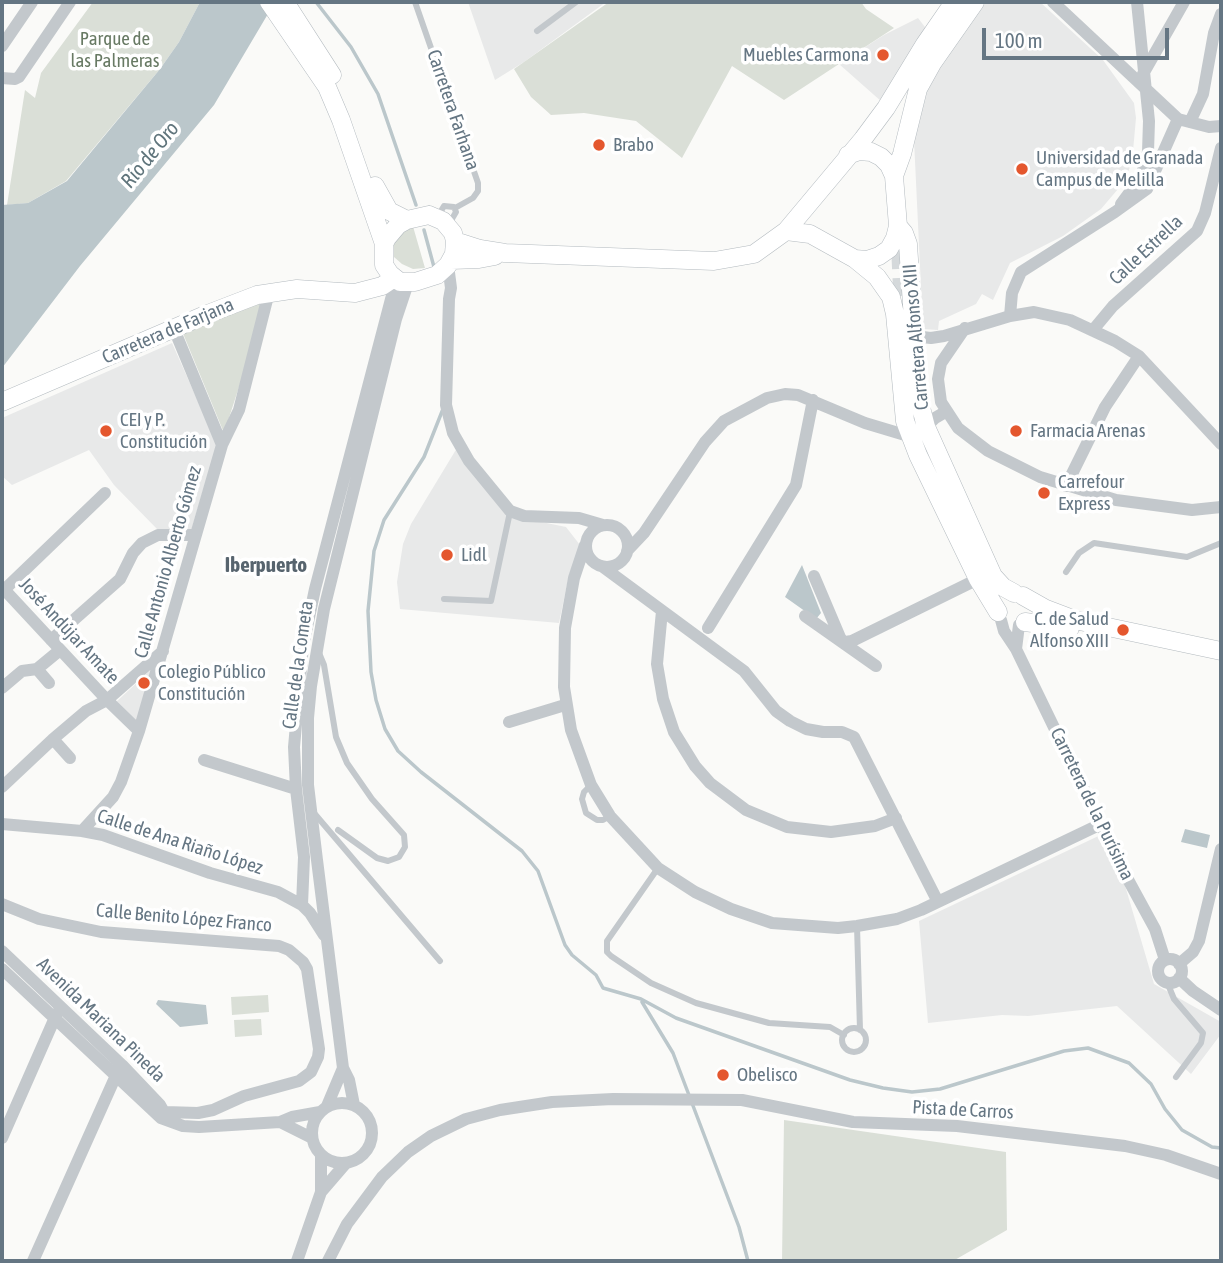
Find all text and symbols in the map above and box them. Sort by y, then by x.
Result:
scale bar [985,14,1172,58]
park label: Parque de las Palmeras [70,28,160,72]
text: 100 m [995,28,1043,52]
place label: Muebles Carmona [743,44,869,66]
street label: Carretera Farhana [422,47,484,173]
marker: Muebles Carmona [875,47,891,63]
water label: Río de Oro [116,117,184,193]
place label: Brabo [613,134,654,156]
marker: Brabo [591,137,607,153]
place label: Universidad de Granada Campus de Melilla [1036,147,1203,191]
marker: Universidad de Granada Campus de Melilla [1014,161,1030,177]
street label: Calle Estrella [1105,210,1187,290]
street label: Carretera Alfonso XIII [898,263,934,411]
street label: Carretera de Farjana [99,293,237,369]
place label: CEI y P. Constitución [120,409,207,453]
place label: Farmacia Arenas [1030,420,1145,442]
marker: CEI y P. Constitución [98,423,114,439]
marker: Farmacia Arenas [1008,423,1024,439]
street label: Calle Antonio Alberto Gómez [130,463,206,661]
place label: Carrefour Express [1058,471,1124,515]
marker: Carrefour Express [1036,485,1052,501]
place label: Lidl [461,544,487,566]
marker: Lidl [439,547,455,563]
district label: Iberpuerto [225,552,307,578]
street label: José Andújar Amate [14,573,124,689]
street label: Calle de la Cometa [278,599,318,731]
place label: C. de Salud Alfonso XIII [1030,608,1109,652]
marker: C. de Salud Alfonso XIII [1115,622,1131,638]
place label: Colegio Público Constitución [158,661,266,705]
marker: Colegio Público Constitución [136,675,152,691]
street label: Carretera de la Purísima [1045,724,1139,884]
street label: Calle de Ana Riaño López [94,804,266,880]
street label: Calle Benito López Franco [95,899,273,937]
street label: Avenida Mariana Pineda [32,953,170,1087]
place label: Obelisco [737,1064,798,1086]
marker: Obelisco [715,1067,731,1083]
street label: Pista de Carros [912,1096,1014,1124]

